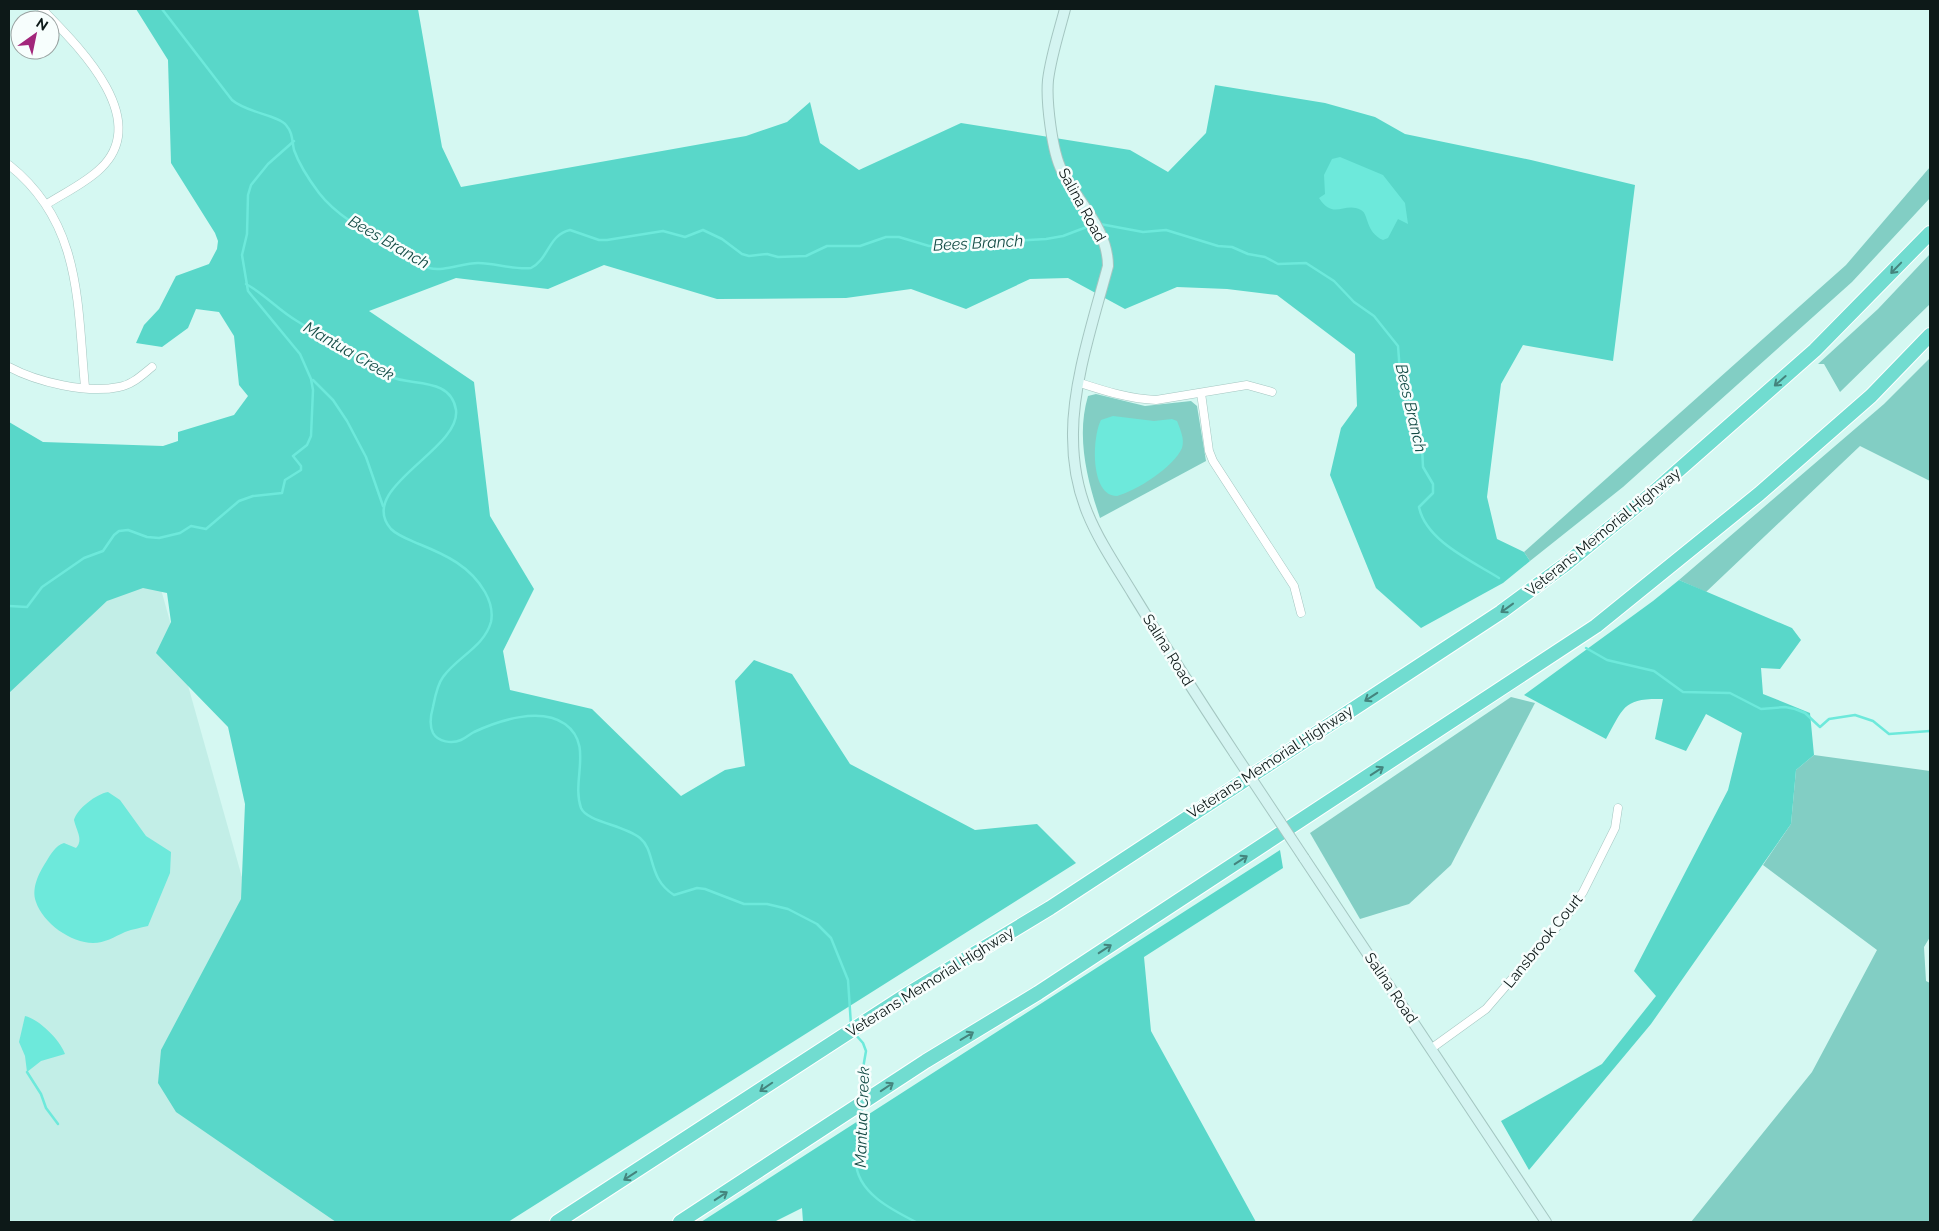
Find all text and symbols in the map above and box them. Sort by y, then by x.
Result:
north arrow [10,10,60,60]
text: N [33,14,51,34]
street label: Salina Road [1054,165,1110,245]
water label: Bees Branch [345,211,433,273]
water label: Bees Branch [932,231,1024,255]
one-way arrow [1890,261,1902,274]
water label: Mantua Creek [301,318,398,385]
water label: Bees Branch [1392,362,1430,454]
one-way arrow [1774,376,1787,387]
street label: Veterans Memorial Highway [1522,464,1684,600]
one-way arrow [1501,602,1514,613]
street label: Salina Road [1139,611,1197,689]
one-way arrow [1364,691,1378,702]
street label: Veterans Memorial Highway [1184,702,1356,822]
one-way arrow [1369,766,1383,776]
one-way arrow [1233,855,1247,865]
street label: Lansbrook Court [1500,891,1586,991]
street label: Veterans Memorial Highway [843,923,1017,1041]
one-way arrow [1097,944,1111,954]
street label: Salina Road [1361,949,1421,1027]
one-way arrow [960,1030,974,1040]
water label: Mantua Creek [851,1066,873,1168]
one-way arrow [760,1082,774,1092]
one-way arrow [880,1082,894,1092]
one-way arrow [624,1171,638,1181]
one-way arrow [714,1191,728,1201]

